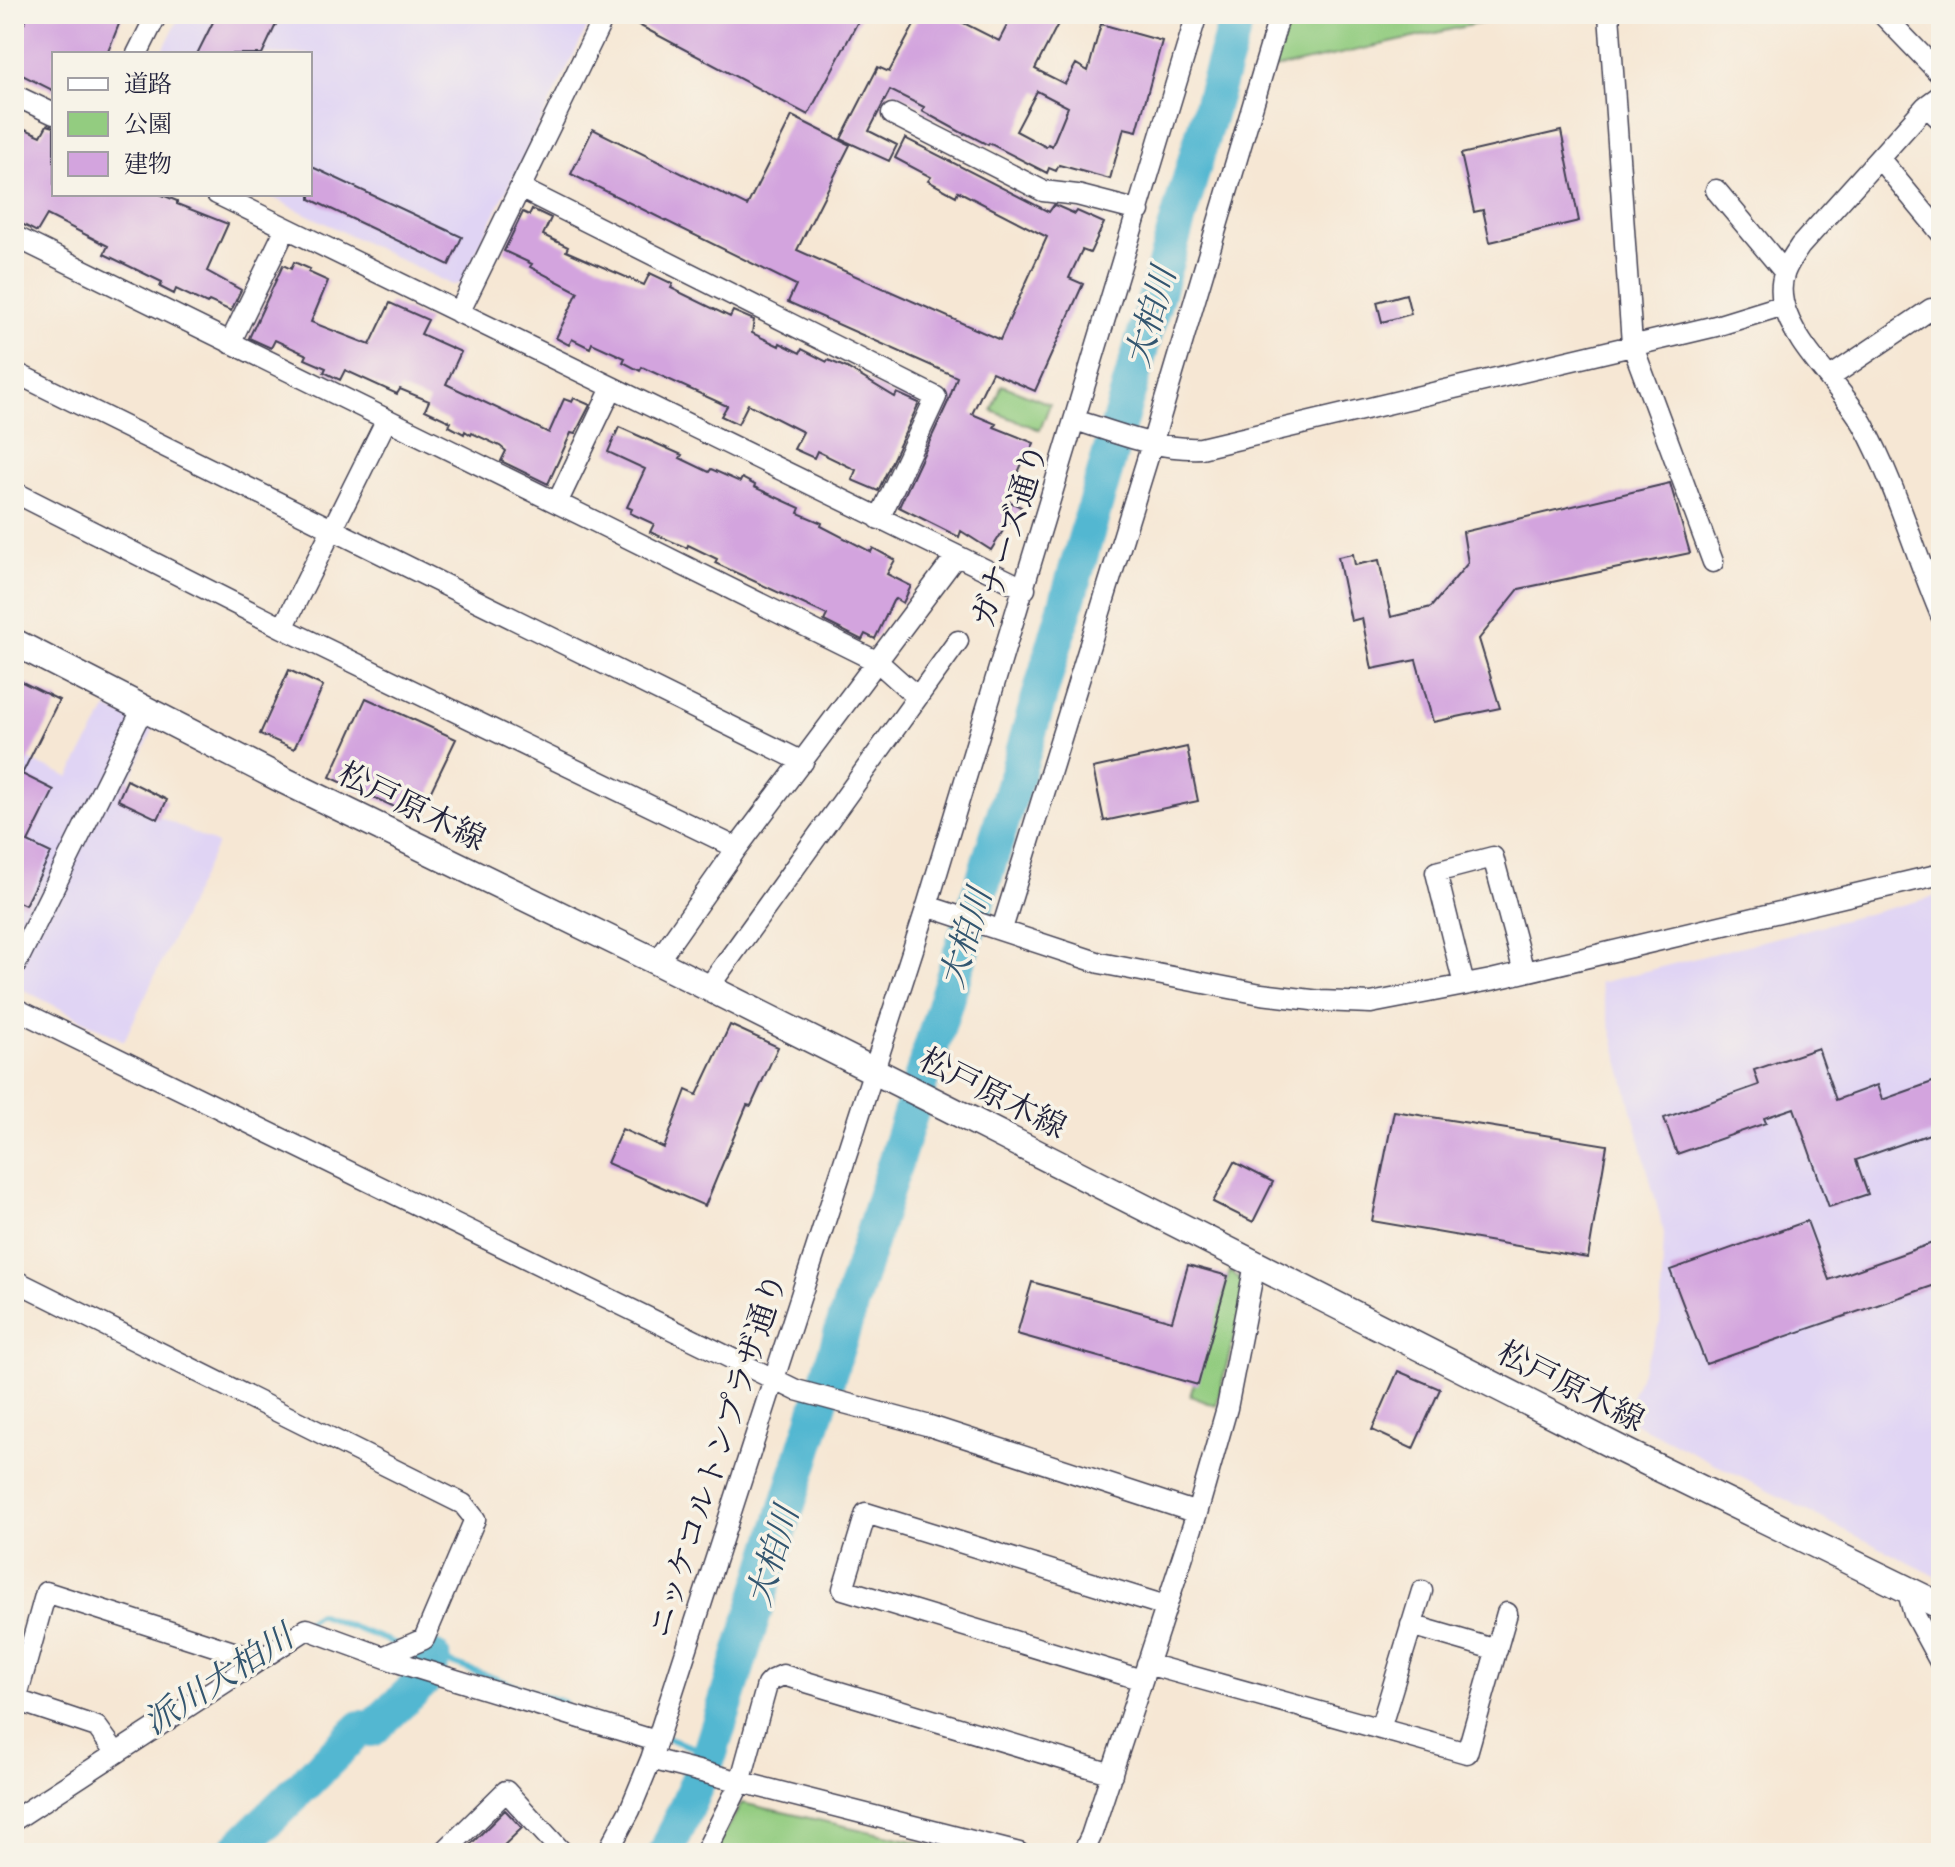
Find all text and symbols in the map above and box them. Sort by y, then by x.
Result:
legend [52,52,312,196]
text: 道路 [124,68,172,99]
text: 公園 [124,108,172,139]
text: 建物 [124,148,172,179]
water label: 大柏川 [1115,258,1186,372]
street label: ガナーズ通り [961,438,1057,632]
street label: 松戸原木線 [331,752,493,860]
water label: 大柏川 [929,879,1002,993]
street label: 松戸原木線 [912,1038,1074,1148]
street label: ニッケコルトンプラザ通り [638,1267,796,1643]
street label: 松戸原木線 [1490,1331,1652,1441]
water label: 大柏川 [736,1497,809,1611]
water label: 派川大柏川 [135,1612,305,1744]

